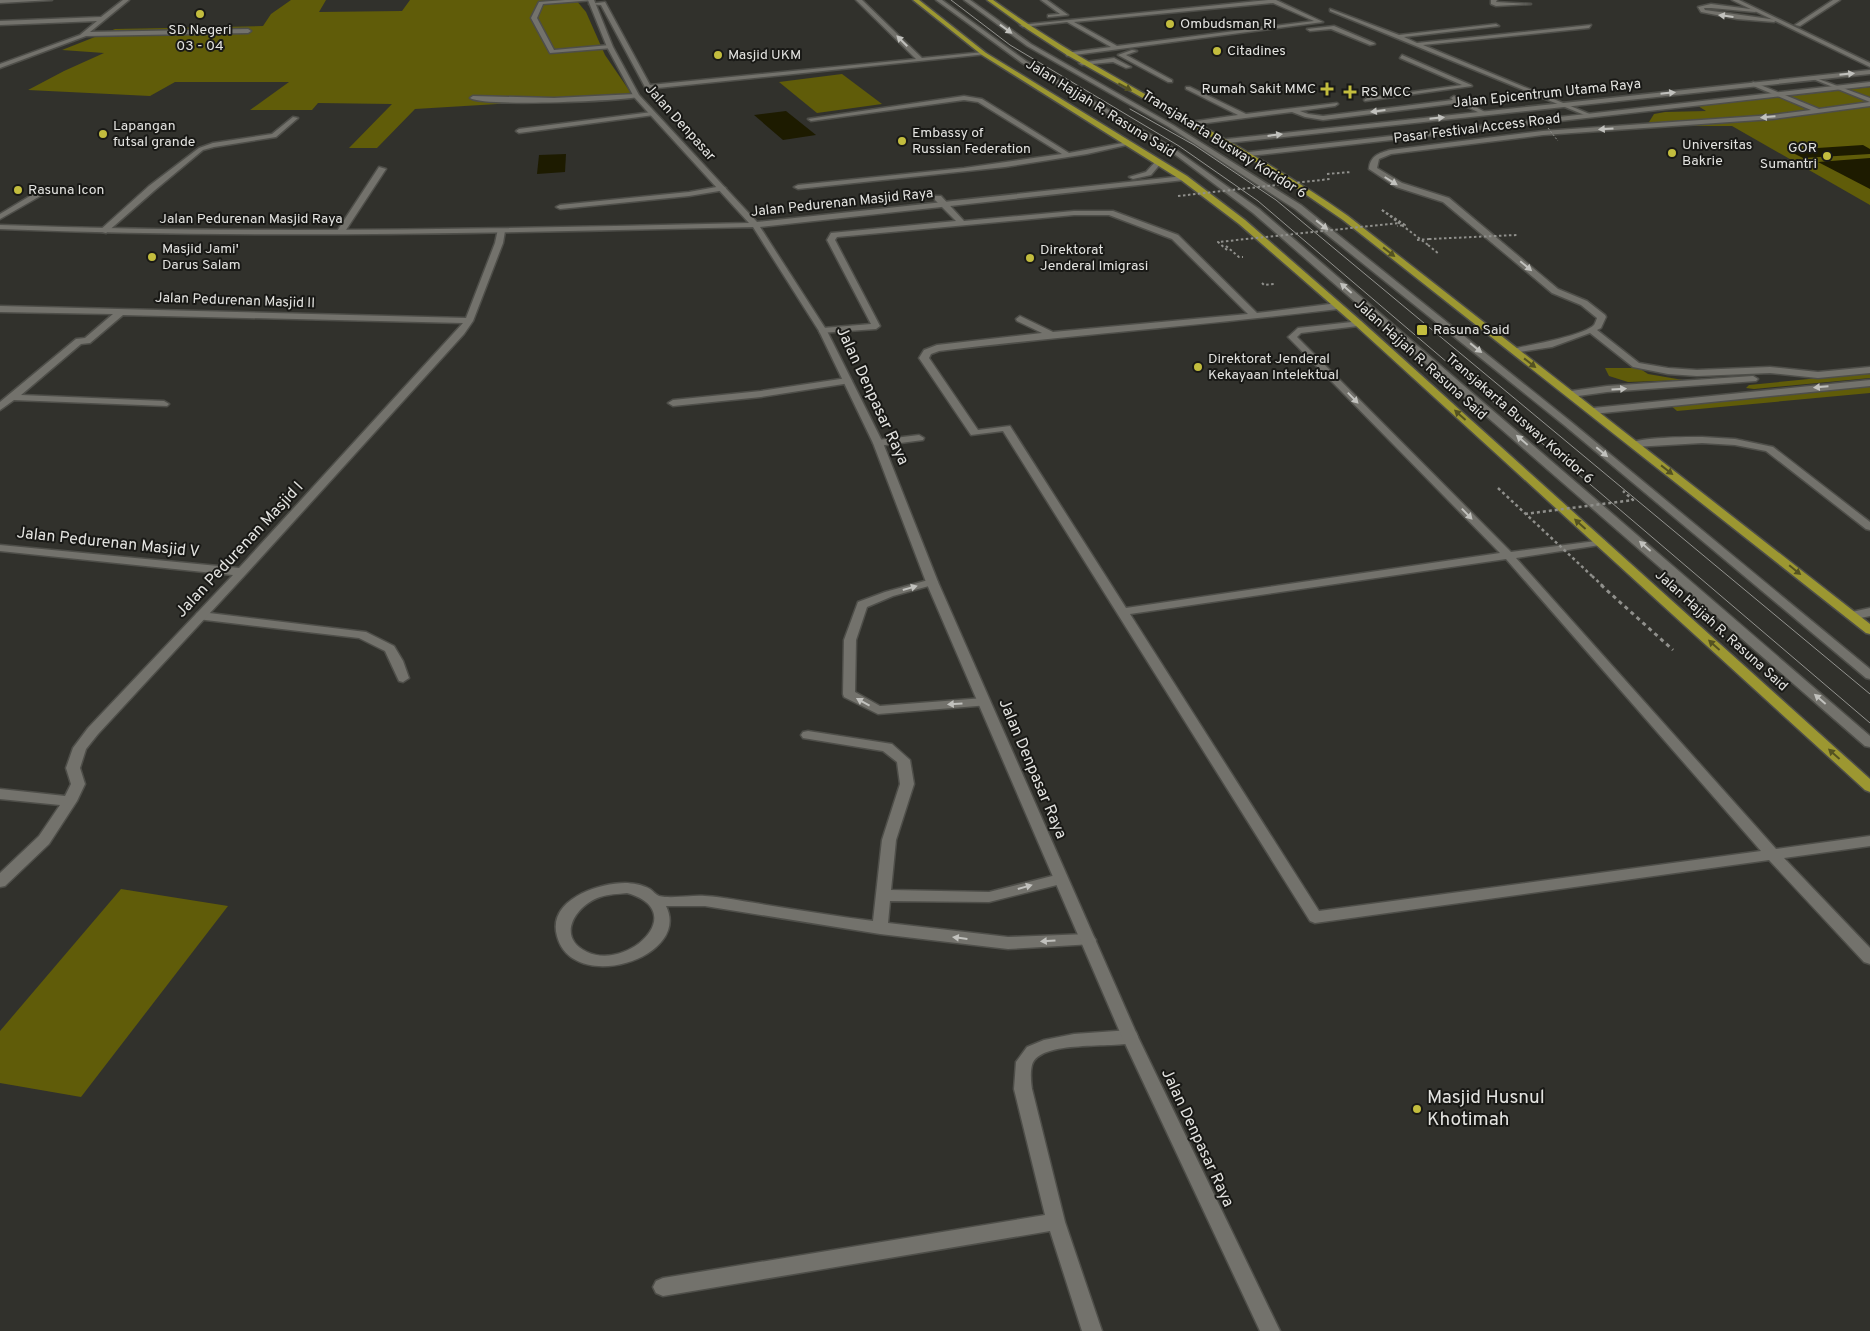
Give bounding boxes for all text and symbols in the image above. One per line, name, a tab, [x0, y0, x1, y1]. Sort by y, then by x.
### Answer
marker: SD Negeri 03 - 04	[194, 8, 206, 20]
one-way arrow	[1718, 12, 1734, 20]
place label: Ombudsman RI	[1180, 16, 1276, 33]
marker: Ombudsman RI	[1164, 18, 1176, 30]
place label: SD Negeri 03 - 04	[168, 22, 232, 55]
one-way arrow	[999, 24, 1013, 34]
one-way arrow	[896, 35, 908, 47]
place label: Citadines	[1227, 43, 1286, 60]
marker: Citadines	[1211, 45, 1223, 57]
place label: Masjid UKM	[728, 47, 801, 64]
marker: Masjid UKM	[712, 49, 724, 61]
street label: Jalan Hajjah R. Rasuna Said	[1022, 56, 1178, 162]
one-way arrow	[1839, 70, 1855, 78]
street label: Jalan Epicentrum Utama Raya	[1452, 76, 1642, 112]
street label: Jalan Denpasar	[641, 81, 719, 165]
place label: Rumah Sakit MMC	[1202, 81, 1316, 98]
one-way arrow	[1119, 82, 1132, 91]
marker: Rumah Sakit MMC	[1320, 82, 1334, 96]
place label: RS MCC	[1361, 84, 1411, 101]
marker: RS MCC	[1343, 85, 1357, 99]
street label: Transjakarta Busway Koridor 6	[1139, 87, 1309, 203]
one-way arrow	[1660, 89, 1676, 97]
one-way arrow	[1370, 107, 1386, 115]
street label: Pasar Festival Access Road	[1392, 110, 1562, 148]
one-way arrow	[1760, 113, 1776, 121]
one-way arrow	[1429, 114, 1445, 122]
place label: Lapangan futsal grande	[113, 118, 195, 151]
place label: Embassy of Russian Federation	[912, 125, 1031, 158]
one-way arrow	[1598, 125, 1614, 133]
marker: Lapangan futsal grande	[97, 128, 109, 140]
one-way arrow	[1268, 131, 1284, 139]
marker: Embassy of Russian Federation	[896, 135, 908, 147]
place label: Universitas Bakrie	[1682, 137, 1752, 170]
place label: GOR Sumantri	[1760, 140, 1817, 173]
marker: Universitas Bakrie	[1666, 147, 1678, 159]
marker: GOR Sumantri	[1821, 150, 1833, 162]
one-way arrow	[1384, 176, 1398, 185]
place label: Rasuna Icon	[28, 182, 104, 199]
marker: Rasuna Icon	[12, 184, 24, 196]
street label: Jalan Pedurenan Masjid Raya	[750, 185, 934, 221]
street label: Jalan Pedurenan Masjid Raya	[159, 211, 343, 228]
one-way arrow	[1315, 220, 1329, 230]
place label: Masjid Jami' Darus Salam	[162, 241, 241, 274]
place label: Direktorat Jenderal Imigrasi	[1040, 242, 1148, 275]
one-way arrow	[1382, 246, 1395, 257]
marker: Masjid Jami' Darus Salam	[146, 251, 158, 263]
marker: Direktorat Jenderal Imigrasi	[1024, 252, 1036, 264]
one-way arrow	[1519, 261, 1532, 272]
one-way arrow	[1340, 282, 1353, 293]
street label: Jalan Pedurenan Masjid II	[155, 290, 315, 312]
street label: Jalan Hajjah R. Rasuna Said	[1350, 296, 1490, 424]
place label: Rasuna Said	[1433, 322, 1510, 339]
marker: Rasuna Said	[1415, 323, 1429, 337]
street label: Jalan Denpasar Raya	[831, 324, 913, 468]
one-way arrow	[1470, 343, 1483, 354]
street label: Transjakarta Busway Koridor 6	[1441, 350, 1597, 488]
place label: Direktorat Jenderal Kekayaan Intelektual	[1208, 351, 1339, 384]
one-way arrow	[1524, 357, 1537, 368]
marker: Direktorat Jenderal Kekayaan Intelektual	[1192, 361, 1204, 373]
one-way arrow	[1612, 384, 1628, 392]
one-way arrow	[1813, 384, 1829, 392]
one-way arrow	[1347, 392, 1359, 404]
one-way arrow	[1454, 409, 1466, 421]
one-way arrow	[1516, 435, 1528, 446]
one-way arrow	[1595, 446, 1608, 457]
one-way arrow	[1660, 465, 1674, 475]
street label: Jalan Pedurenan Masjid I	[172, 478, 308, 622]
one-way arrow	[1460, 507, 1472, 519]
one-way arrow	[1575, 518, 1587, 530]
street label: Jalan Pedurenan Masjid V	[15, 523, 201, 563]
one-way arrow	[1638, 541, 1651, 552]
one-way arrow	[1788, 564, 1801, 575]
street label: Jalan Hajjah R. Rasuna Said	[1651, 567, 1791, 695]
one-way arrow	[903, 583, 918, 591]
one-way arrow	[1708, 639, 1720, 651]
one-way arrow	[1815, 693, 1827, 705]
street label: Jalan Denpasar Raya	[993, 696, 1071, 842]
one-way arrow	[856, 697, 870, 706]
one-way arrow	[947, 700, 963, 708]
one-way arrow	[1828, 748, 1840, 760]
one-way arrow	[1017, 882, 1032, 890]
one-way arrow	[951, 934, 967, 942]
one-way arrow	[1040, 937, 1056, 945]
street label: Jalan Denpasar Raya	[1156, 1066, 1238, 1210]
place label: Masjid Husnul Khotimah	[1427, 1086, 1545, 1132]
marker: Masjid Husnul Khotimah	[1411, 1103, 1423, 1115]

